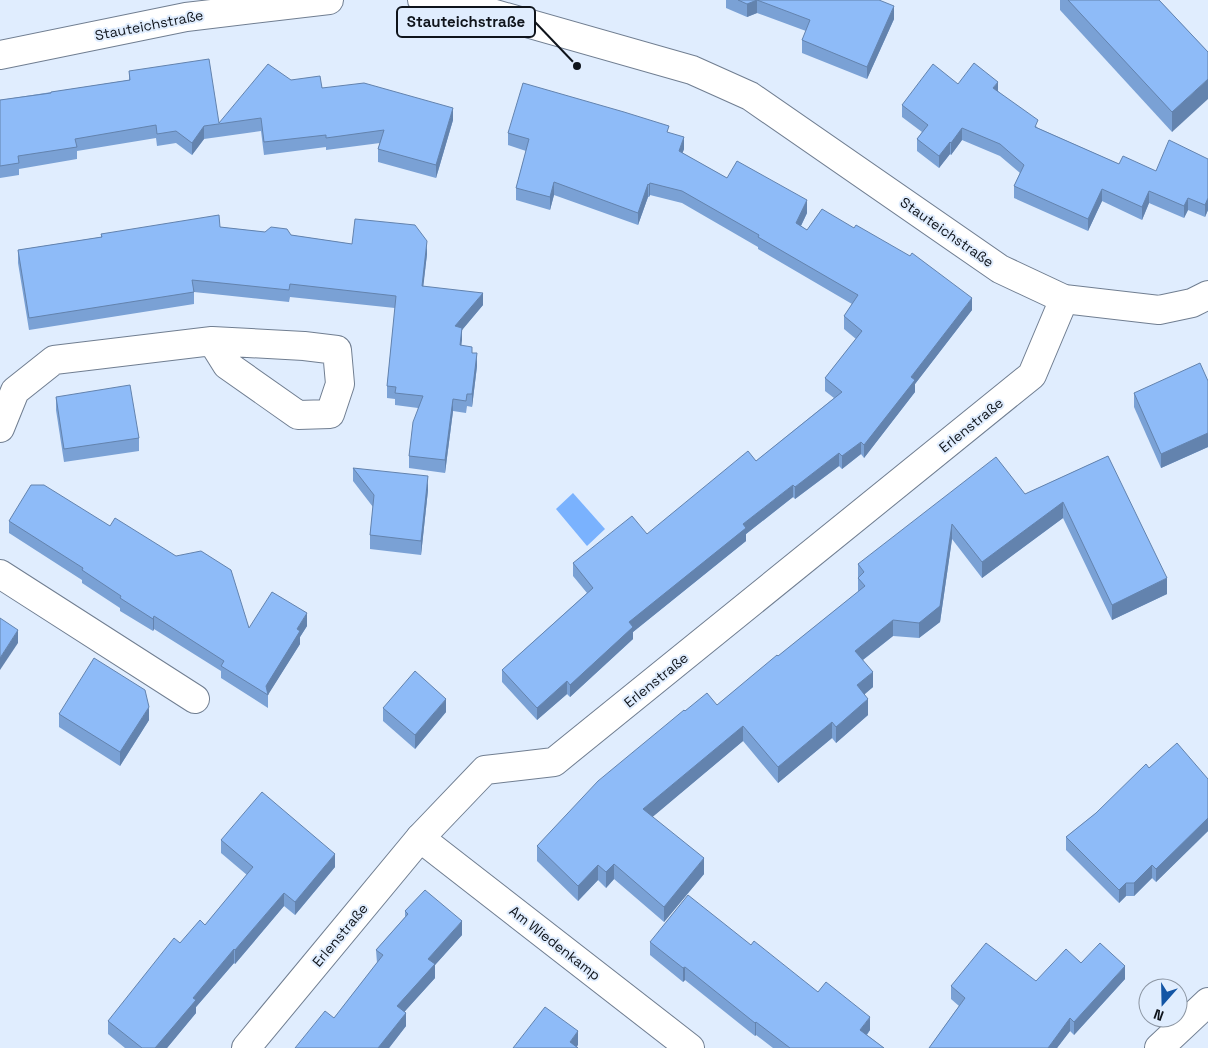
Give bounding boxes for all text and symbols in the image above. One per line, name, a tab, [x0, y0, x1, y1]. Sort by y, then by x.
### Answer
street label: Stauteichstraße	[93, 6, 205, 44]
callout: Stauteichstraße	[397, 7, 535, 37]
text: Stauteichstraße	[407, 12, 525, 31]
street label: Stauteichstraße	[897, 193, 997, 271]
street label: Erlenstraße	[935, 394, 1007, 456]
street label: Erlenstraße	[620, 649, 692, 711]
street label: Erlenstraße	[308, 900, 372, 970]
street label: Am Wiedenkamp	[506, 902, 604, 984]
north arrow	[1138, 978, 1188, 1028]
text: N	[1151, 1005, 1166, 1025]

